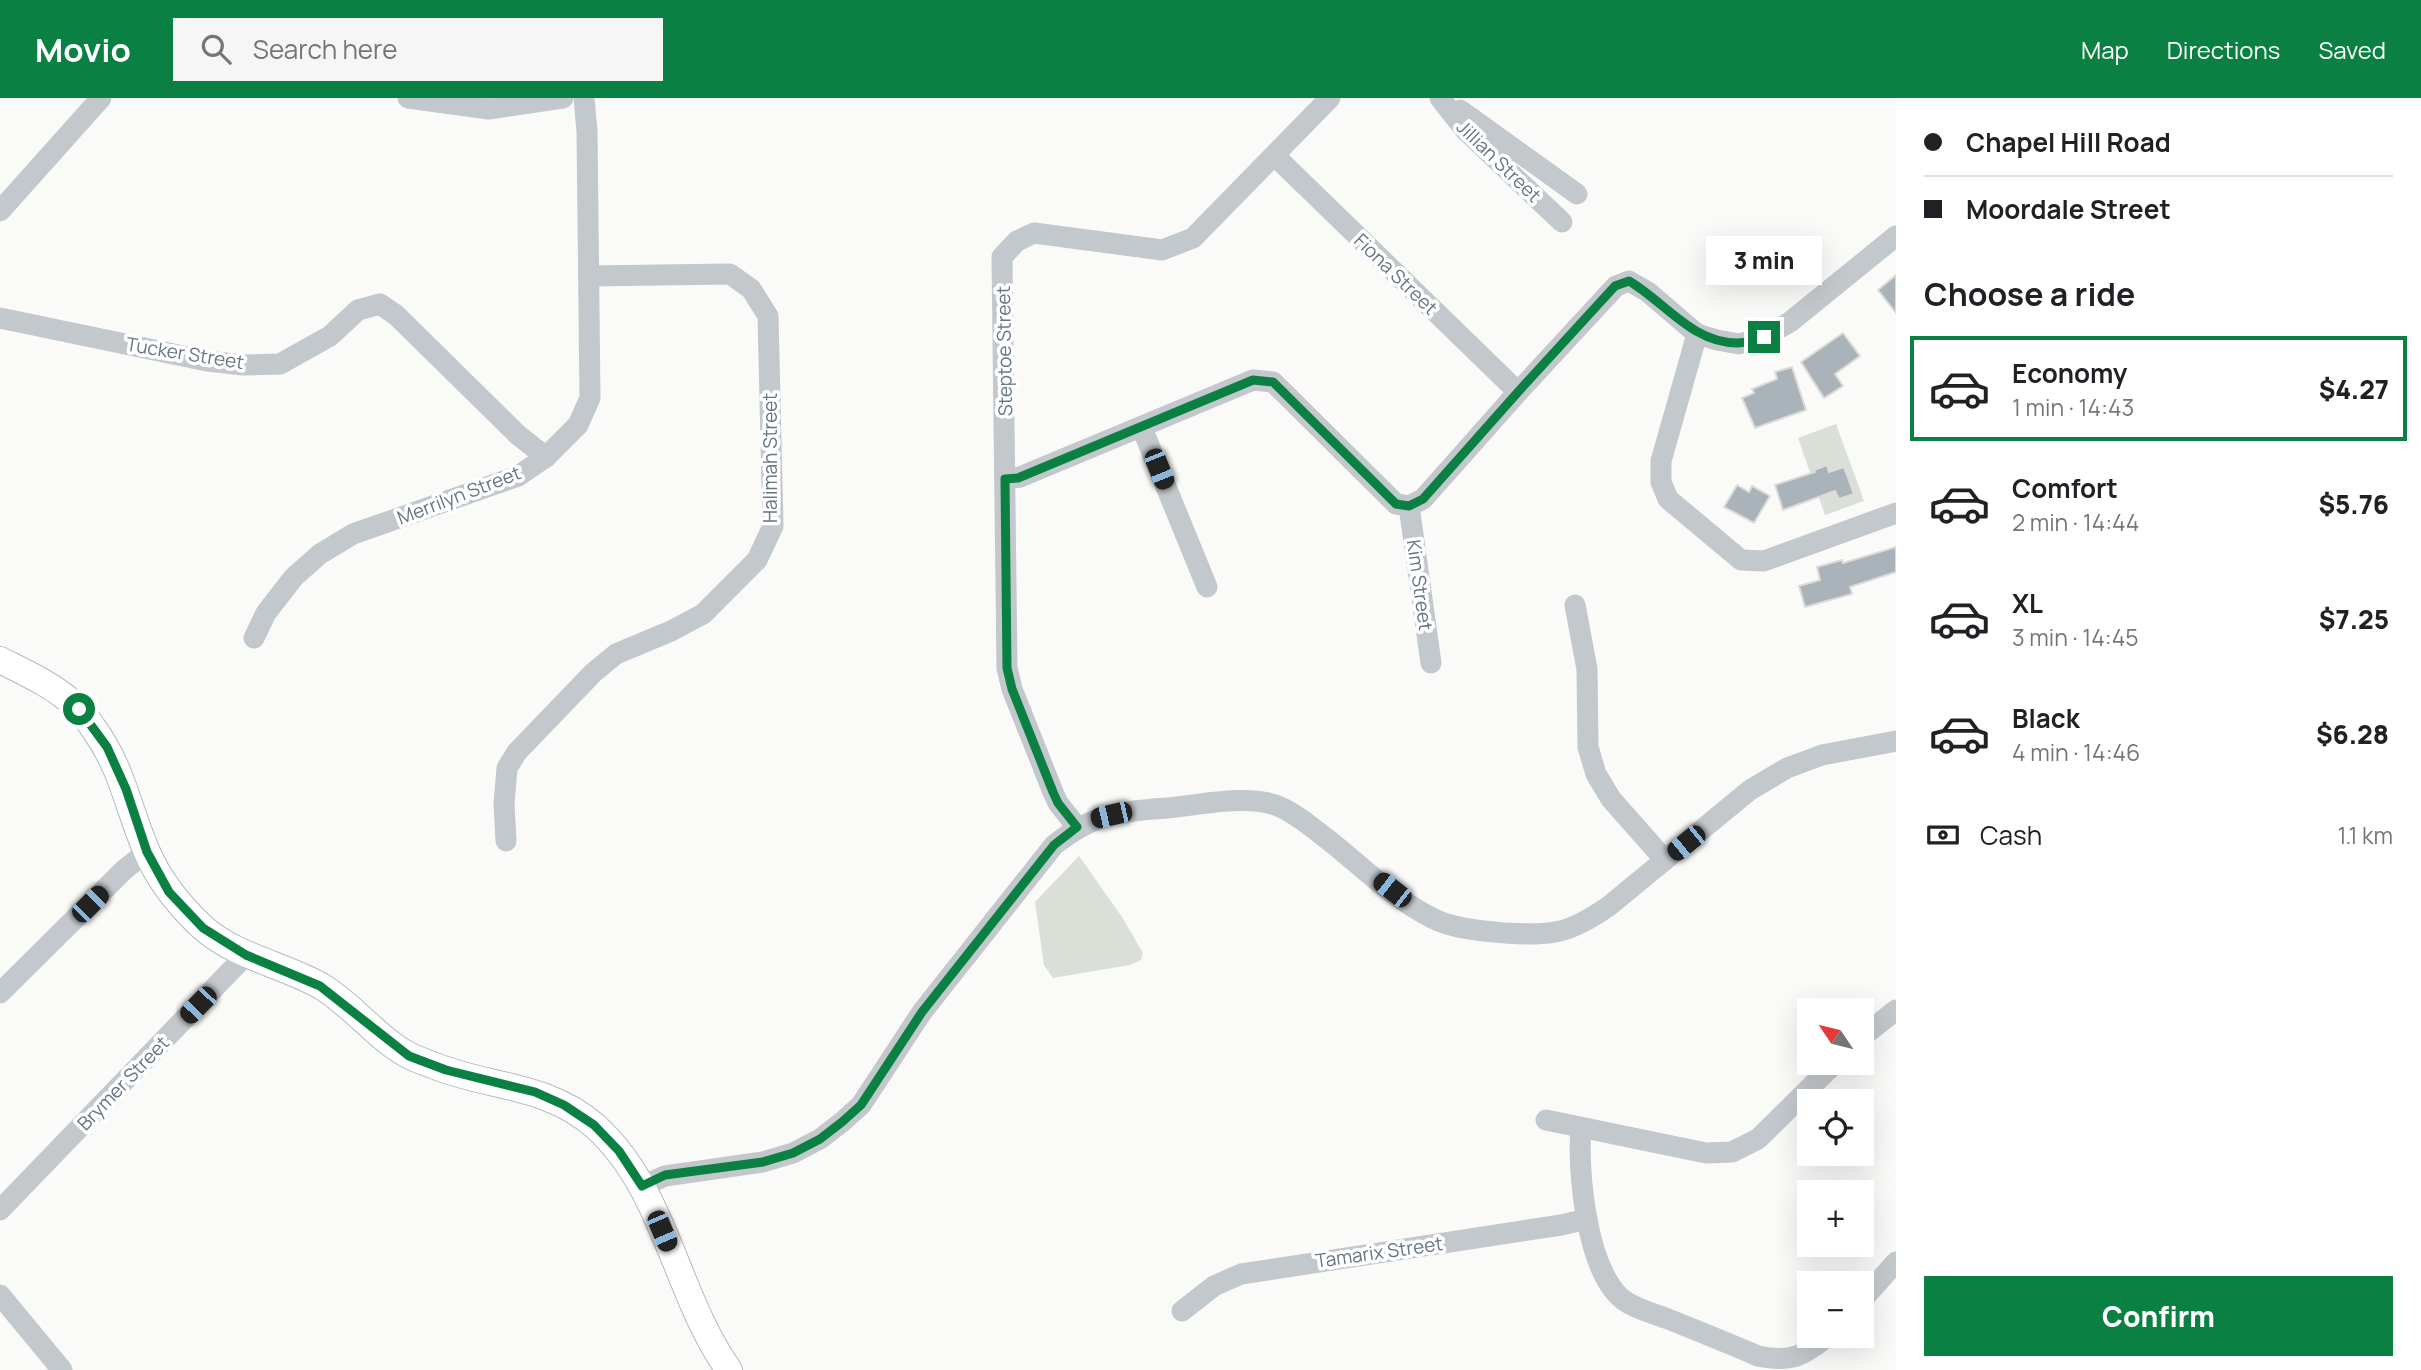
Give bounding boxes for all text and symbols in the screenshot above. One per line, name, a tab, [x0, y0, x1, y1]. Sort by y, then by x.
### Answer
search box	[173, 18, 663, 81]
text: Movio	[35, 27, 131, 72]
icon: search	[197, 30, 235, 68]
text: Search here	[253, 31, 397, 67]
text: Map	[2081, 33, 2129, 66]
text: Directions	[2167, 33, 2280, 66]
text: Saved	[2318, 33, 2386, 66]
street label: Jillian Street	[1451, 114, 1547, 208]
text: Chapel Hill Road	[1966, 124, 2171, 160]
text: Moordale Street	[1966, 191, 2171, 227]
street label: Fiona Street	[1349, 228, 1443, 320]
callout: 3 min	[1706, 236, 1822, 285]
text: 3 min	[1734, 244, 1794, 276]
text: Choose a ride	[1924, 272, 2135, 316]
street label: Steptoe Street	[990, 286, 1018, 416]
route end	[1748, 321, 1780, 353]
street label: Tucker Street	[124, 331, 246, 375]
text: Economy	[2012, 355, 2127, 391]
icon: car	[1928, 357, 1991, 420]
text: $4.27	[2319, 371, 2389, 407]
text: 1 min · 14:43	[2012, 391, 2134, 423]
street label: Halimah Street	[757, 393, 783, 523]
car	[1142, 446, 1177, 492]
street label: Merrilyn Street	[393, 459, 525, 531]
text: Comfort	[2012, 470, 2118, 506]
icon: car	[1928, 472, 1991, 535]
text: $5.76	[2318, 486, 2389, 522]
text: 2 min · 14:44	[2012, 506, 2139, 538]
street label: Kim Street	[1401, 538, 1439, 632]
text: XL	[2012, 585, 2043, 621]
icon: car	[1928, 587, 1991, 650]
text: $7.25	[2319, 601, 2389, 637]
text: 3 min · 14:45	[2012, 621, 2139, 653]
route start	[63, 693, 95, 725]
text: Black	[2012, 700, 2080, 736]
icon: car	[1928, 702, 1991, 765]
text: $6.28	[2316, 716, 2389, 752]
text: 4 min · 14:46	[2012, 736, 2140, 768]
car	[1089, 800, 1134, 830]
icon: cash	[1924, 816, 1962, 854]
text: Cash	[1980, 817, 2042, 853]
text: 1.1 km	[2337, 819, 2393, 851]
car	[1664, 822, 1709, 864]
car	[1369, 869, 1416, 911]
car	[68, 882, 113, 926]
car	[176, 983, 221, 1027]
north arrow	[1797, 998, 1874, 1074]
map controls	[1797, 998, 1874, 1348]
street label: Brymer Street	[71, 1030, 175, 1136]
button: locate	[1797, 1089, 1874, 1166]
button: +	[1797, 1180, 1874, 1257]
car	[645, 1208, 680, 1254]
street label: Tamarix Street	[1314, 1230, 1444, 1274]
button: −	[1797, 1271, 1874, 1348]
button: Confirm	[1924, 1276, 2393, 1356]

